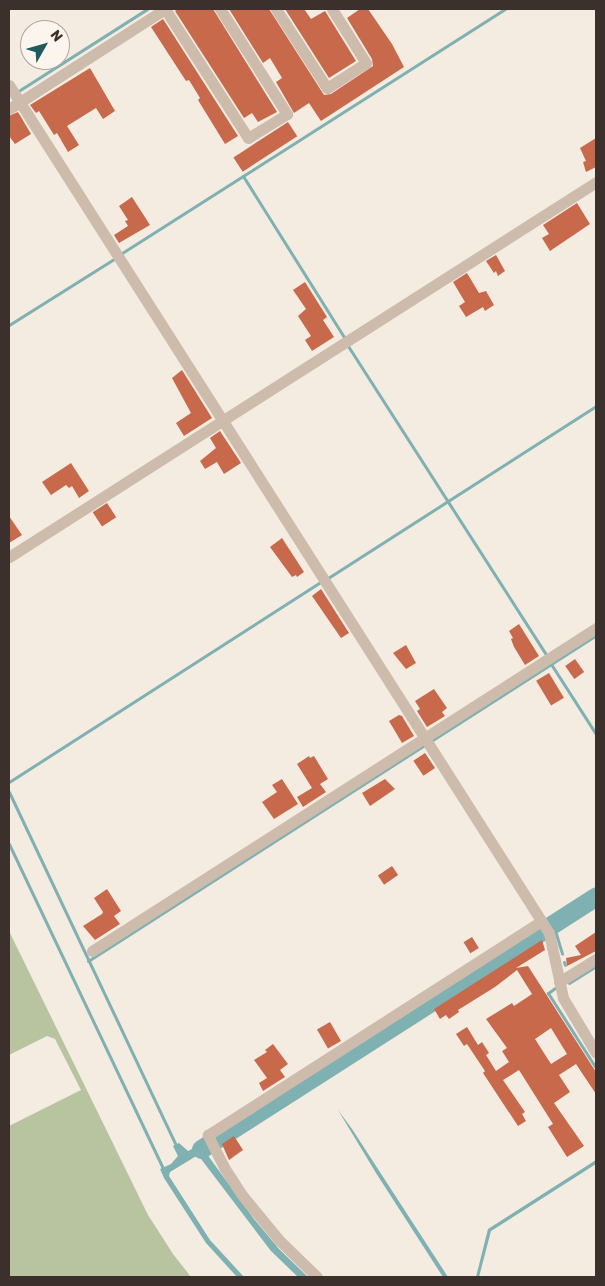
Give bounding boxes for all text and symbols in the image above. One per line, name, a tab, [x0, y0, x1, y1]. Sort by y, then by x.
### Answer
north arrow	[20, 20, 70, 70]
text: N	[47, 27, 66, 45]

